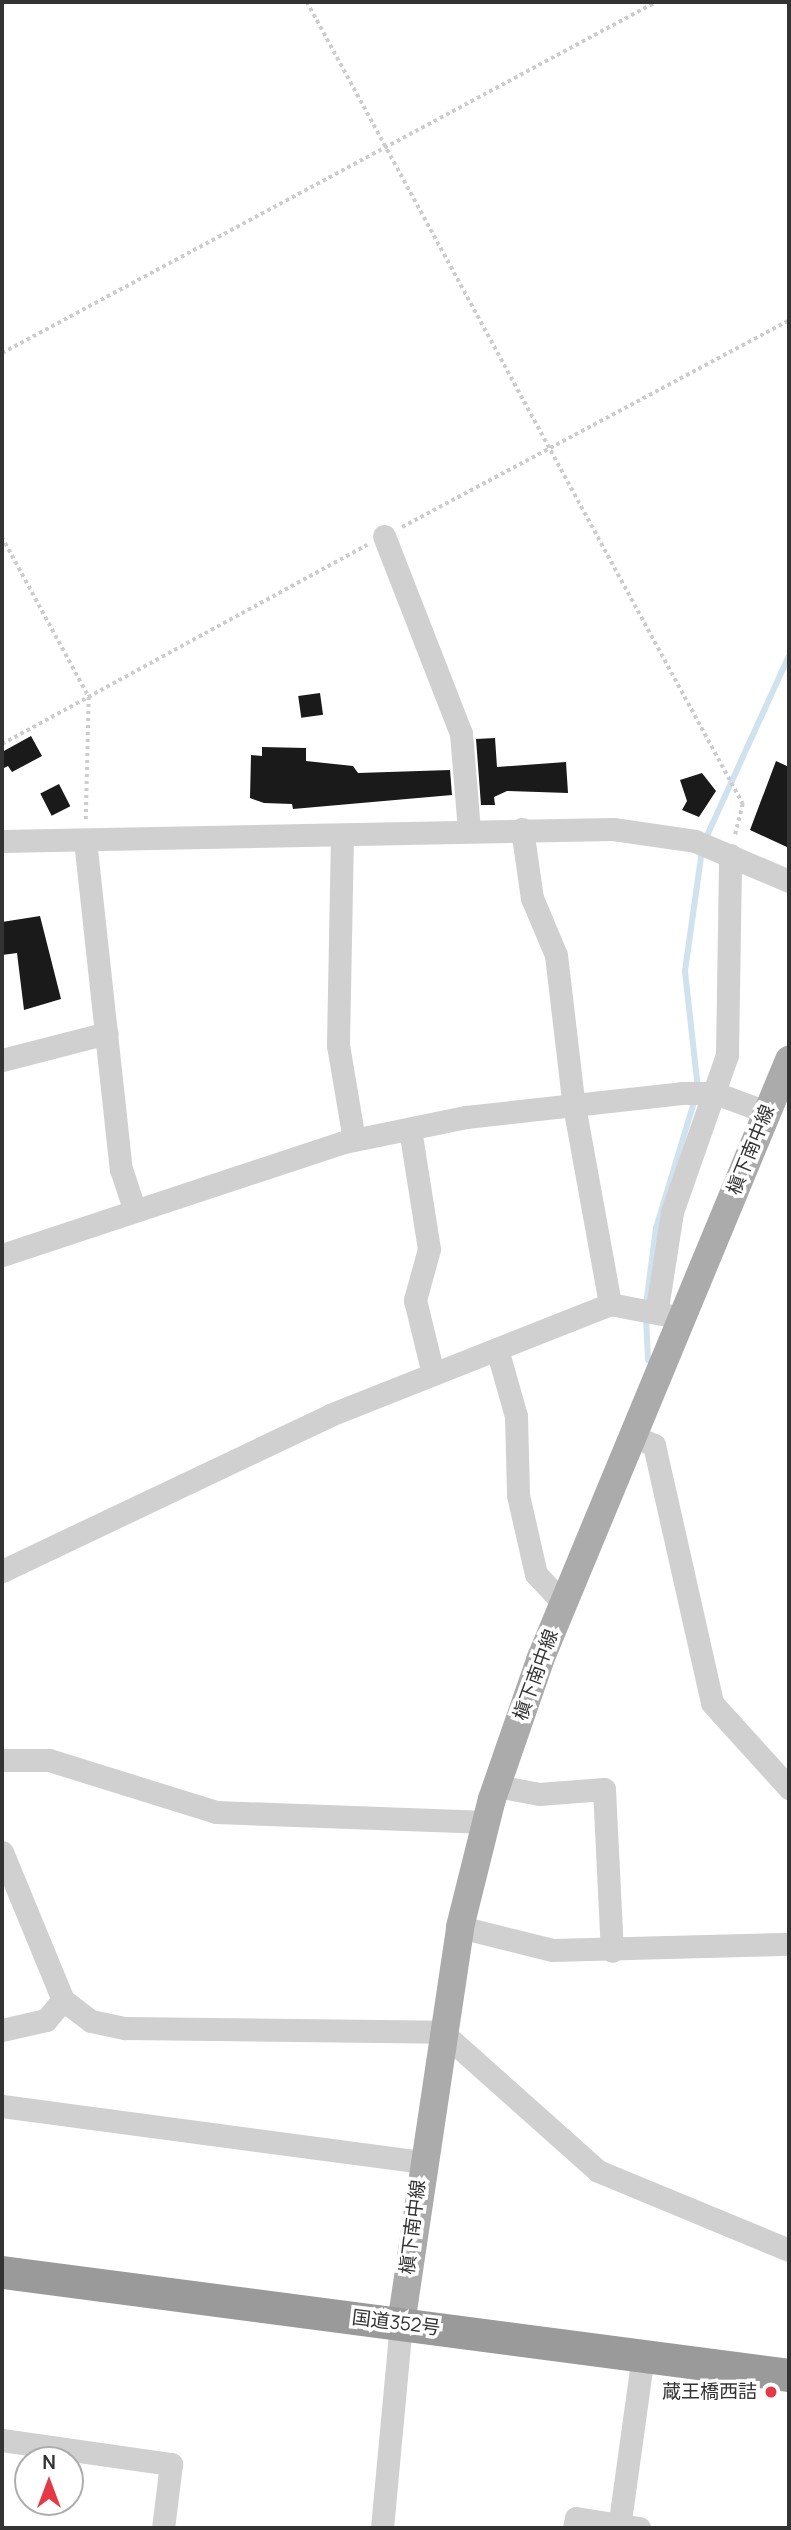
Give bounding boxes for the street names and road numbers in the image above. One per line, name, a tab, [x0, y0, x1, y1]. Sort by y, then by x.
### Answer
street label: 槇下南中線	[723, 1102, 779, 1198]
street label: 槇下南中線	[509, 1626, 563, 1724]
street label: 槇下南中線	[396, 2178, 430, 2276]
street label: 国道352号	[351, 2306, 441, 2340]

